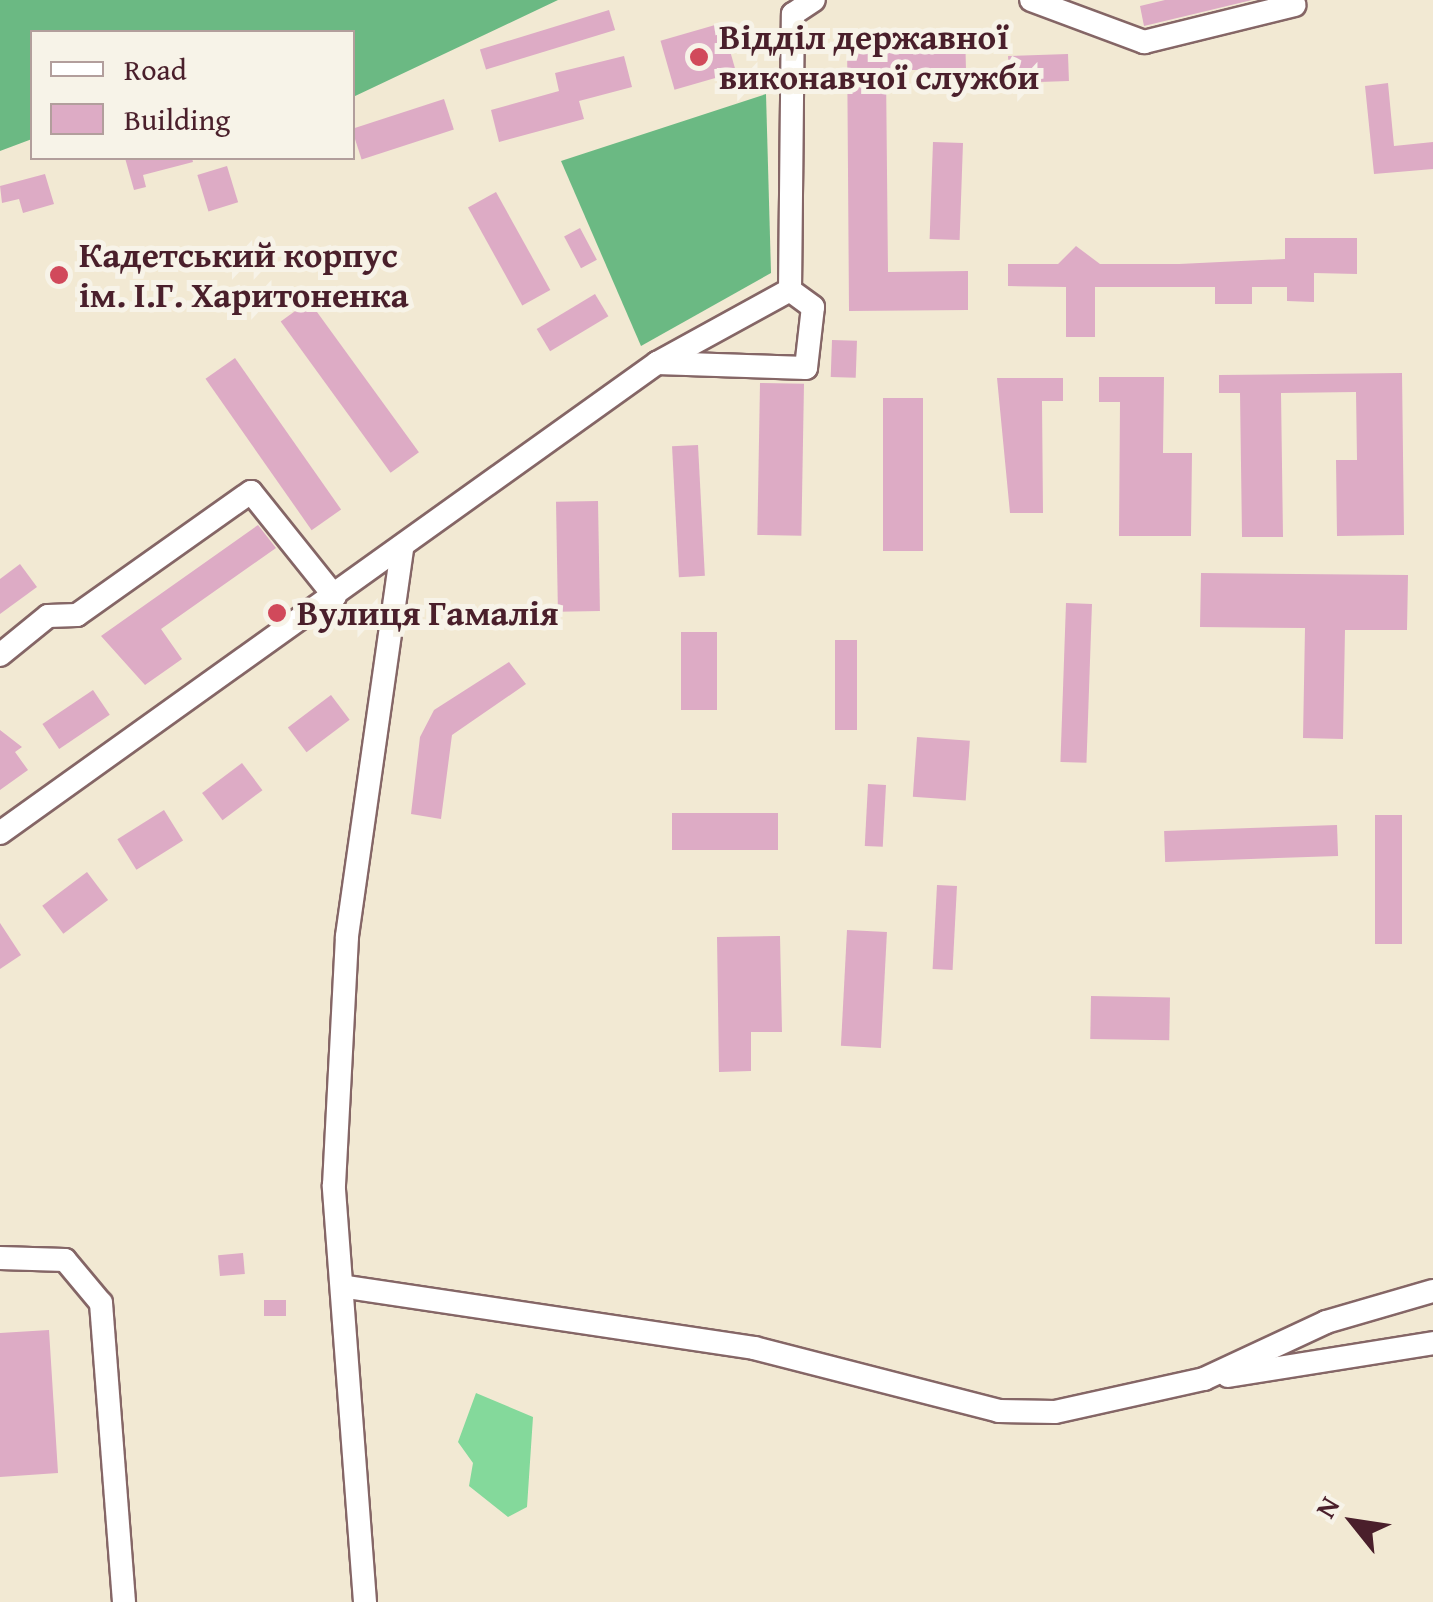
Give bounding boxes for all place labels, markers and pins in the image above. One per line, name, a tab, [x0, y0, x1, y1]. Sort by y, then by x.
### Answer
place label: Відділ державної виконавчої служби	[719, 16, 1039, 98]
marker: Відділ державної виконавчої служби	[688, 46, 710, 68]
place label: Кадетський корпус ім. І.Г. Харитоненка	[79, 234, 409, 316]
marker: Кадетський корпус ім. І.Г. Харитоненка	[48, 264, 70, 286]
place label: Вулиця Гамалія	[297, 592, 559, 634]
marker: Вулиця Гамалія	[266, 602, 288, 624]

